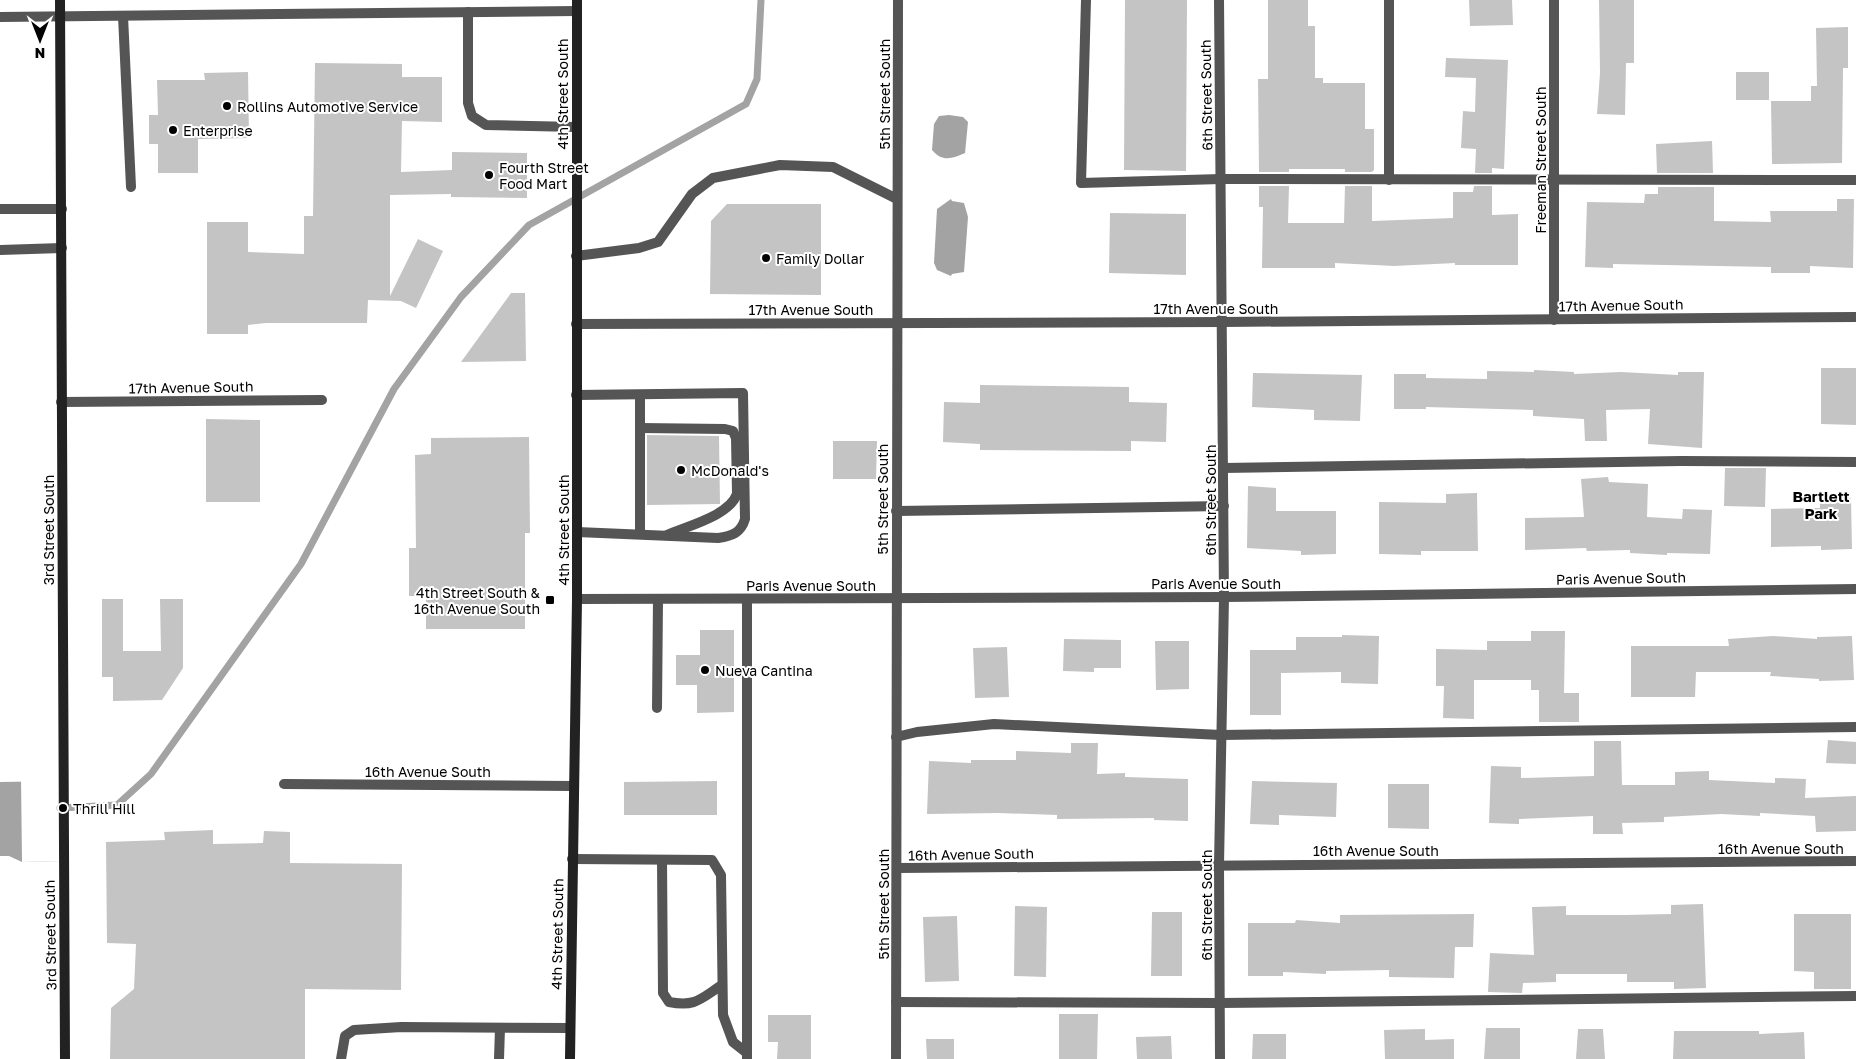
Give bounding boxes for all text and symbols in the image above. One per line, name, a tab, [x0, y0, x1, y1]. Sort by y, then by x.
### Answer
north arrow	[15, 15, 65, 65]
street label: 4th Street South	[554, 38, 571, 150]
street label: 5th Street South	[876, 39, 893, 149]
street label: 6th Street South	[1197, 39, 1215, 151]
text: N	[35, 45, 45, 62]
street label: Freeman Street South	[1532, 86, 1549, 234]
place label: Rollins Automotive Service	[237, 98, 418, 115]
marker: Rollins Automotive Service	[221, 100, 233, 112]
place label: Enterprise	[183, 122, 253, 139]
marker: Enterprise	[167, 124, 179, 136]
place label: Fourth Street Food Mart	[499, 159, 589, 192]
marker: Fourth Street Food Mart	[483, 169, 495, 181]
place label: Family Dollar	[776, 250, 865, 267]
marker: Family Dollar	[760, 252, 772, 264]
street label: 17th Avenue South	[1558, 295, 1684, 315]
street label: 17th Avenue South	[1154, 300, 1278, 317]
street label: 17th Avenue South	[749, 301, 873, 318]
street label: 17th Avenue South	[128, 377, 254, 397]
street label: 5th Street South	[874, 444, 891, 554]
street label: 6th Street South	[1202, 444, 1219, 556]
place label: McDonald's	[691, 462, 769, 479]
marker: McDonald's	[675, 464, 687, 476]
street label: 4th Street South	[555, 474, 572, 586]
street label: 3rd Street South	[40, 475, 57, 585]
district label: Bartlett Park	[1792, 487, 1850, 522]
street label: Paris Avenue South	[1556, 568, 1686, 588]
street label: Paris Avenue South	[1151, 575, 1281, 592]
street label: Paris Avenue South	[746, 577, 876, 594]
place label: 4th Street South & 16th Avenue South	[414, 584, 541, 617]
marker: 4th Street South & 16th Avenue South	[544, 594, 556, 606]
place label: Nueva Cantina	[715, 662, 813, 679]
marker: Nueva Cantina	[699, 664, 711, 676]
street label: 16th Avenue South	[365, 763, 491, 780]
place label: Thrill Hill	[73, 800, 135, 817]
marker: Thrill Hill	[57, 802, 69, 814]
street label: 16th Avenue South	[1718, 840, 1844, 857]
street label: 16th Avenue South	[1313, 842, 1439, 859]
street label: 16th Avenue South	[908, 844, 1034, 864]
street label: 5th Street South	[875, 849, 892, 959]
street label: 6th Street South	[1198, 849, 1215, 961]
street label: 4th Street South	[548, 878, 566, 990]
street label: 3rd Street South	[41, 880, 59, 990]

